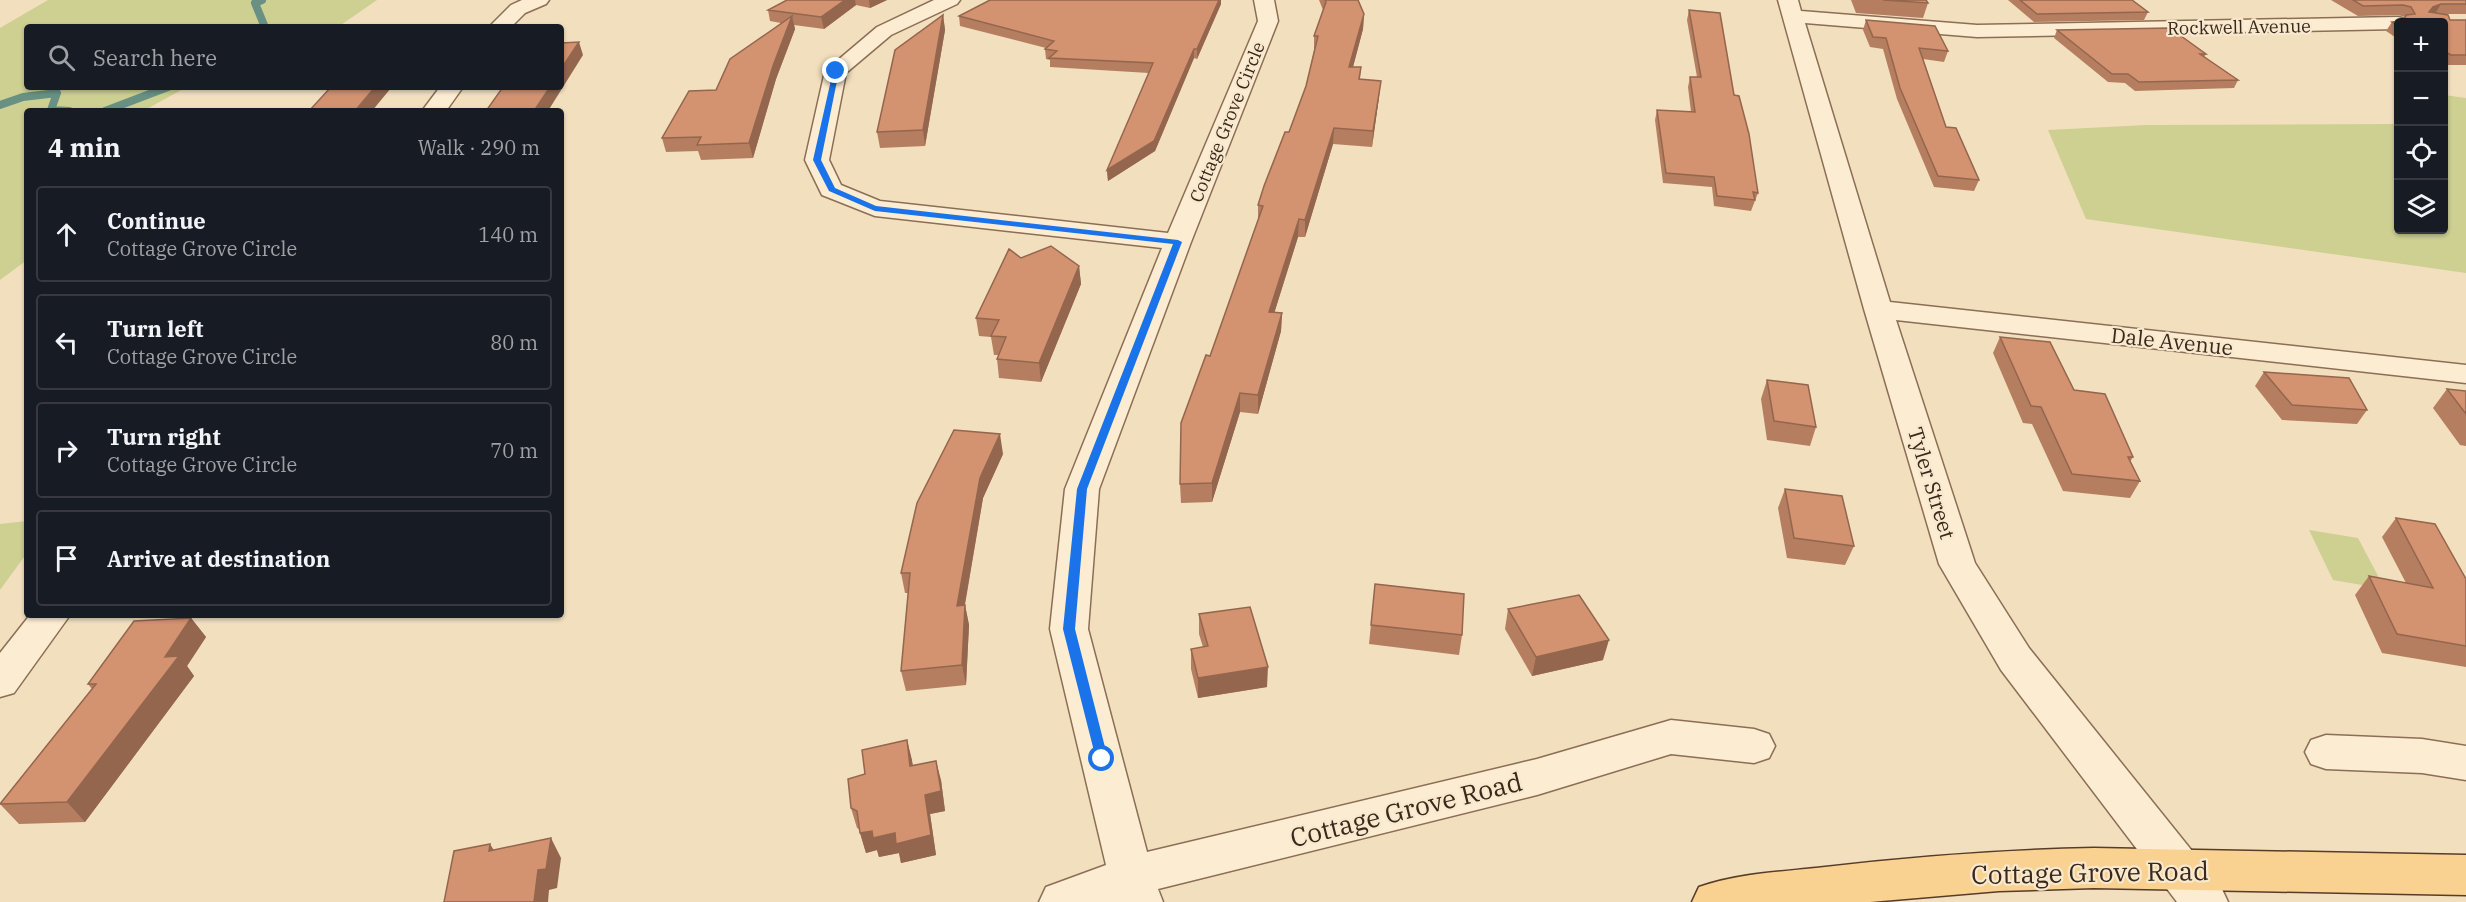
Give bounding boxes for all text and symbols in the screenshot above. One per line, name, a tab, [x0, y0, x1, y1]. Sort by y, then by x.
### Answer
street label: Rockwell Avenue	[2167, 14, 2311, 40]
map controls	[2394, 18, 2448, 234]
button: +	[2394, 18, 2448, 72]
search box	[24, 24, 564, 90]
street label: Cottage Grove Circle	[1184, 38, 1270, 206]
icon: search	[45, 41, 78, 74]
text: Search here	[93, 43, 217, 72]
route end	[822, 57, 848, 83]
button: −	[2394, 72, 2448, 126]
button: locate	[2394, 126, 2448, 180]
text: 4 min	[48, 130, 121, 164]
text: Walk · 290 m	[418, 134, 540, 161]
button: layers	[2394, 180, 2448, 234]
text: Continue	[107, 206, 206, 235]
icon: ahead	[50, 218, 83, 251]
text: 140 m	[478, 221, 538, 248]
text: Cottage Grove Circle	[107, 235, 297, 262]
text: Turn left	[107, 314, 203, 343]
street label: Dale Avenue	[2110, 321, 2234, 361]
icon: left	[50, 326, 83, 359]
text: 80 m	[490, 329, 538, 356]
text: Cottage Grove Circle	[107, 343, 297, 370]
text: Turn right	[107, 422, 221, 451]
street label: Tyler Street	[1902, 424, 1962, 542]
icon: right	[50, 434, 83, 467]
text: 70 m	[490, 437, 538, 464]
text: Cottage Grove Circle	[107, 451, 297, 478]
icon: arrive	[50, 542, 83, 575]
text: Arrive at destination	[107, 544, 330, 573]
route start	[1088, 745, 1114, 771]
street label: Cottage Grove Road	[1287, 764, 1525, 854]
street label: Cottage Grove Road	[1971, 853, 2209, 891]

